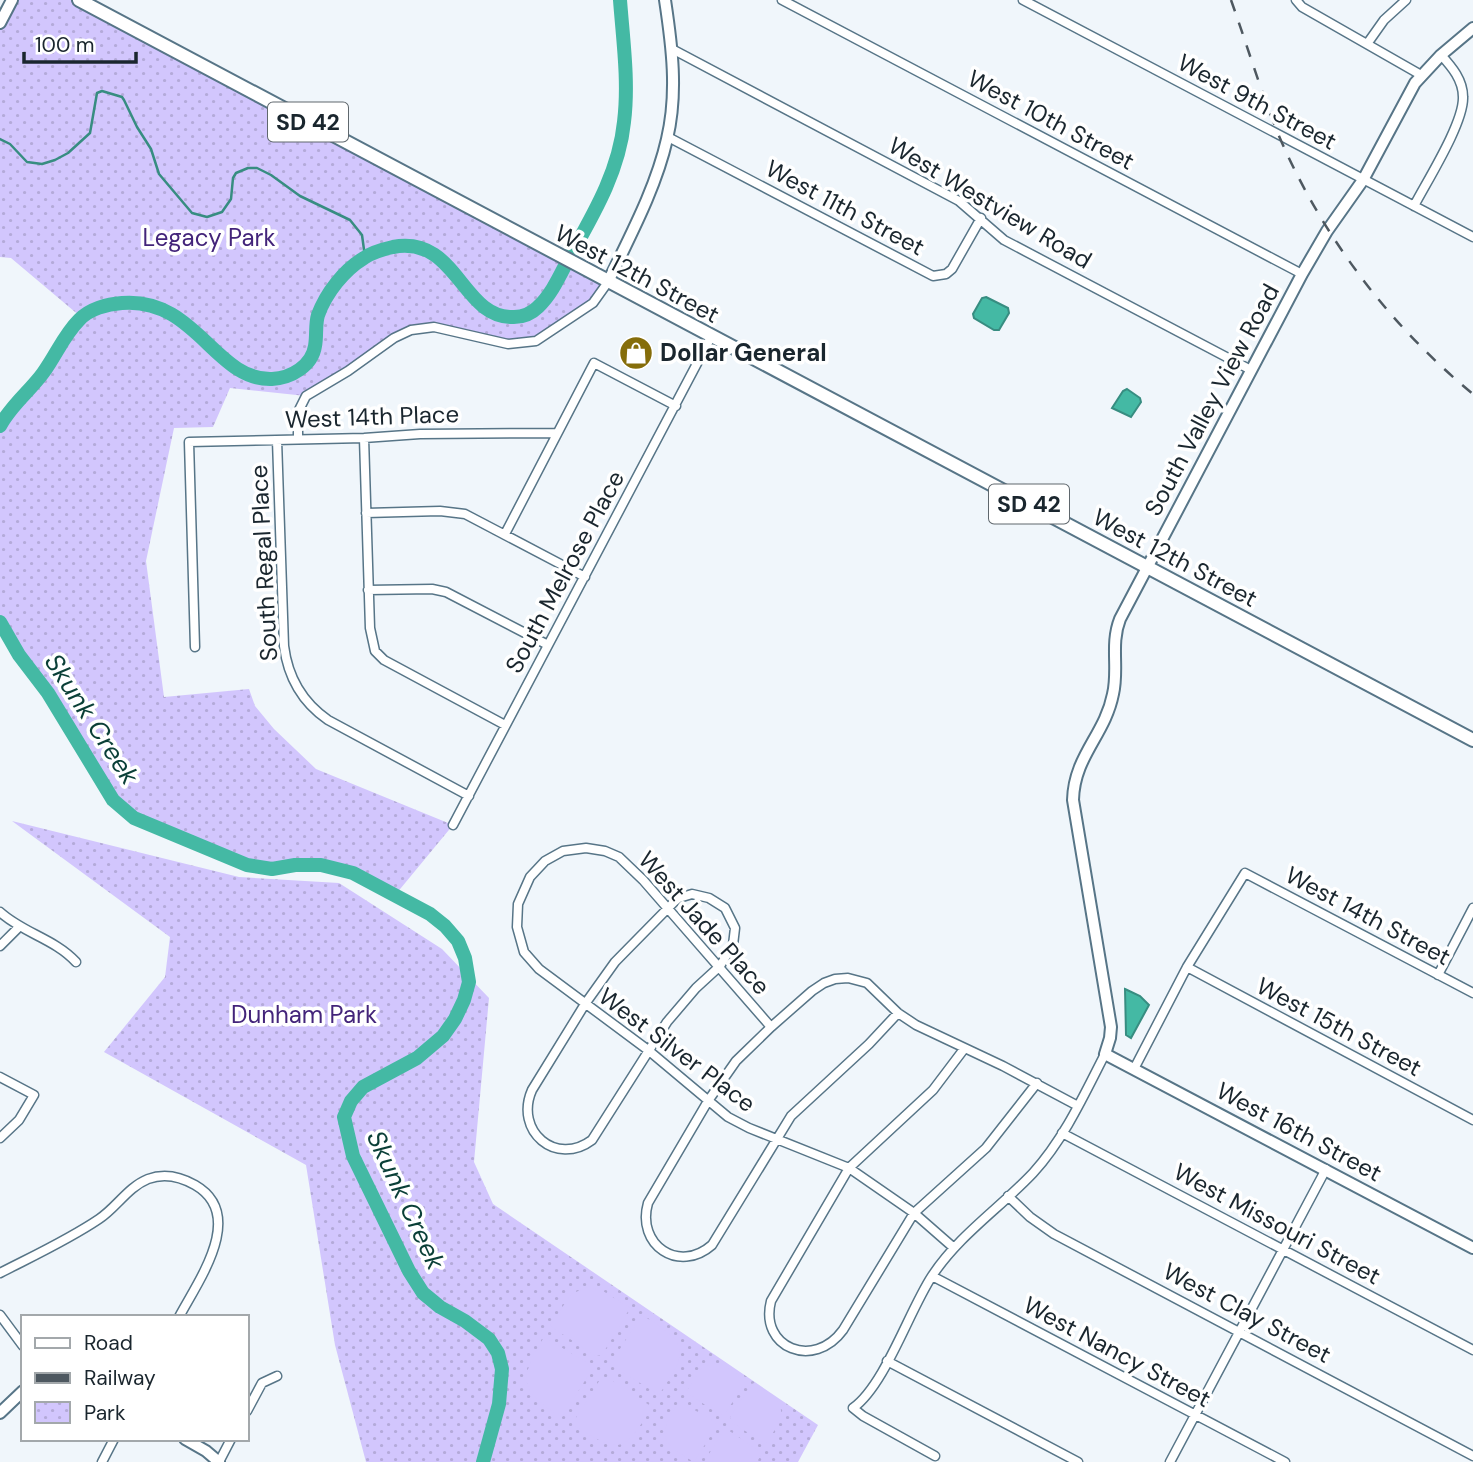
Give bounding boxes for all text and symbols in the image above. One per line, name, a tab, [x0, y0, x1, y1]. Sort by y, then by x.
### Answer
scale bar	[24, 21, 136, 65]
text: 100 m	[35, 31, 95, 59]
street label: West 9th Street	[1172, 47, 1342, 156]
street label: West 10th Street	[963, 63, 1140, 177]
road number: SD 42	[268, 102, 348, 141]
street label: West Westview Road	[883, 130, 1098, 276]
street label: West 11th Street	[760, 153, 930, 262]
street label: West 12th Street	[550, 217, 725, 330]
park label: Legacy Park	[142, 222, 276, 253]
street label: South Valley View Road	[1137, 278, 1286, 521]
shop icon: Dollar General	[617, 334, 655, 372]
place label: Dollar General	[660, 337, 827, 368]
street label: West 14th Place	[284, 398, 460, 435]
street label: South Regal Place	[243, 464, 284, 662]
street label: South Melrose Place	[498, 465, 631, 678]
road number: SD 42	[989, 484, 1069, 524]
street label: West 12th Street	[1088, 501, 1263, 614]
water label: Skunk Creek	[37, 647, 147, 792]
street label: West Jade Place	[632, 844, 777, 1001]
street label: West 14th Street	[1280, 859, 1456, 972]
street label: West 15th Street	[1251, 970, 1427, 1083]
street label: West Silver Place	[593, 980, 762, 1119]
park label: Dunham Park	[231, 999, 377, 1030]
street label: West 16th Street	[1211, 1075, 1387, 1188]
water label: Skunk Creek	[359, 1125, 453, 1276]
street label: West Missouri Street	[1168, 1156, 1386, 1291]
street label: West Clay Street	[1158, 1255, 1337, 1370]
street label: West Nancy Street	[1018, 1289, 1216, 1414]
legend	[21, 1315, 248, 1441]
text: Road	[84, 1329, 133, 1357]
text: Railway	[84, 1364, 156, 1392]
text: Park	[84, 1399, 126, 1427]

